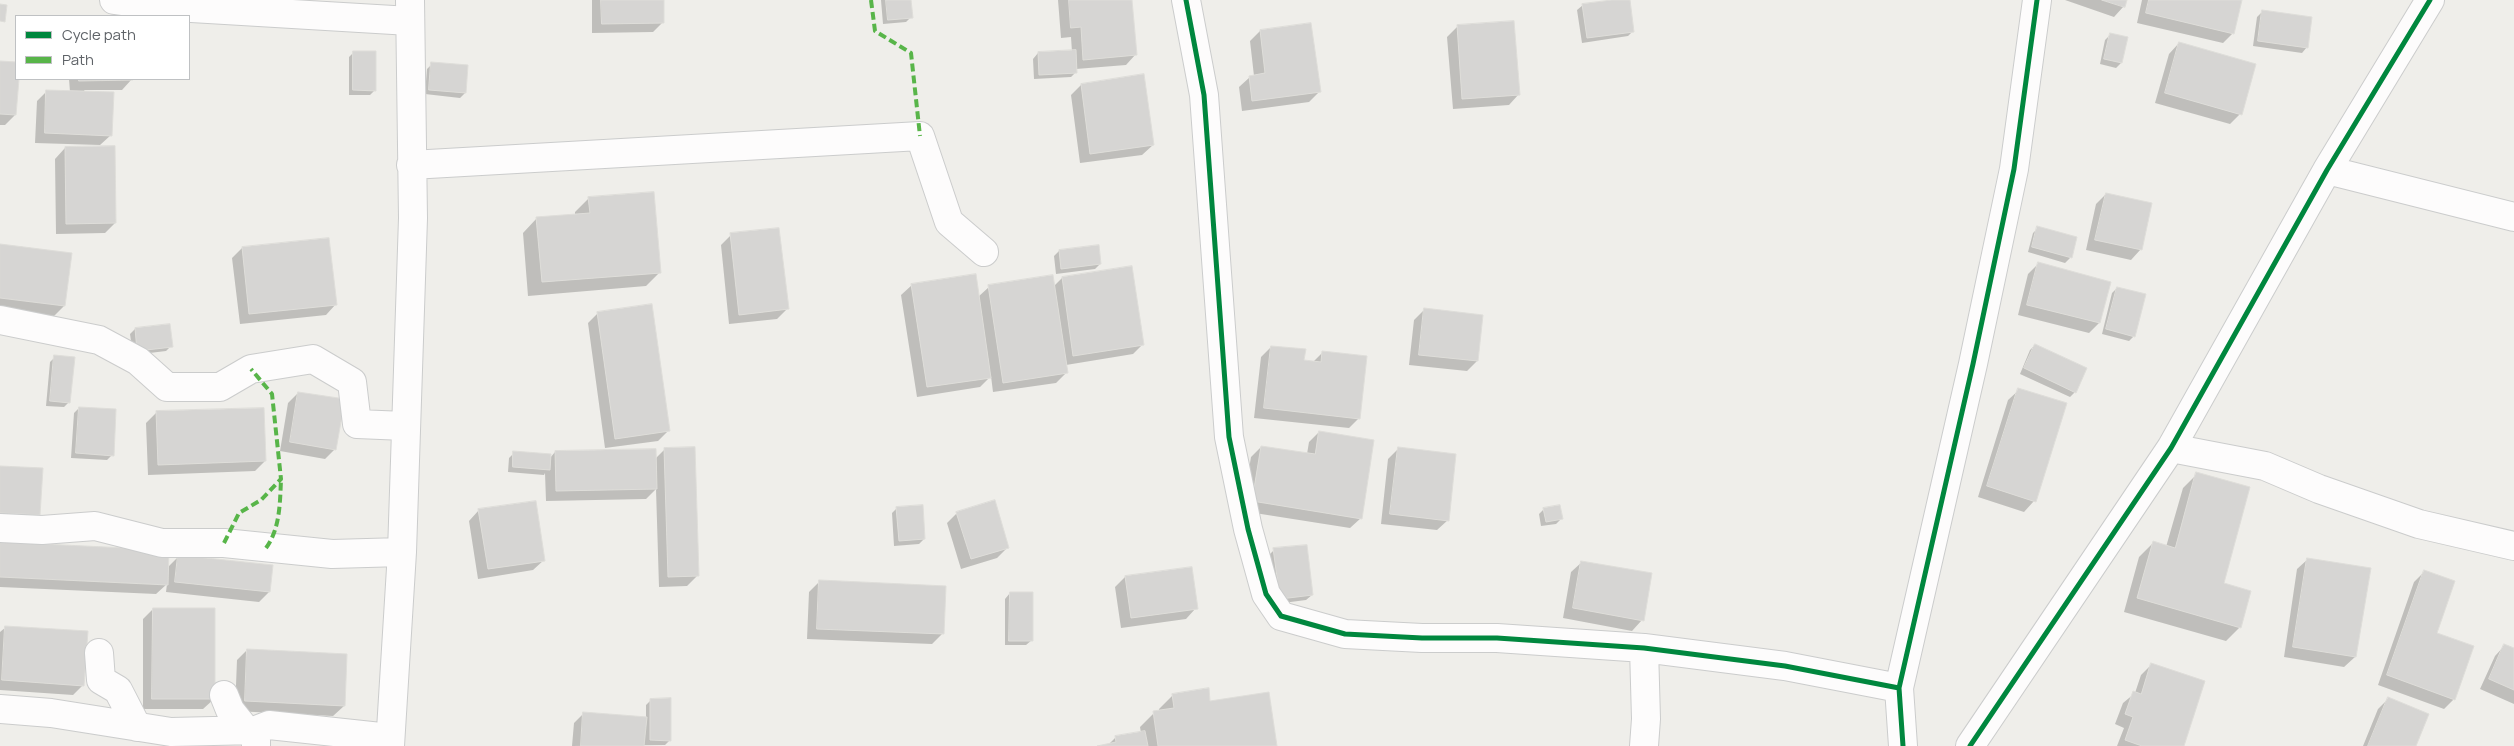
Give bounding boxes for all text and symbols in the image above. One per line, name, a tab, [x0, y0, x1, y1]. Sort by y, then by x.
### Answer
legend	[15, 15, 190, 80]
text: Cycle path	[62, 24, 136, 45]
text: Path	[62, 49, 94, 70]

